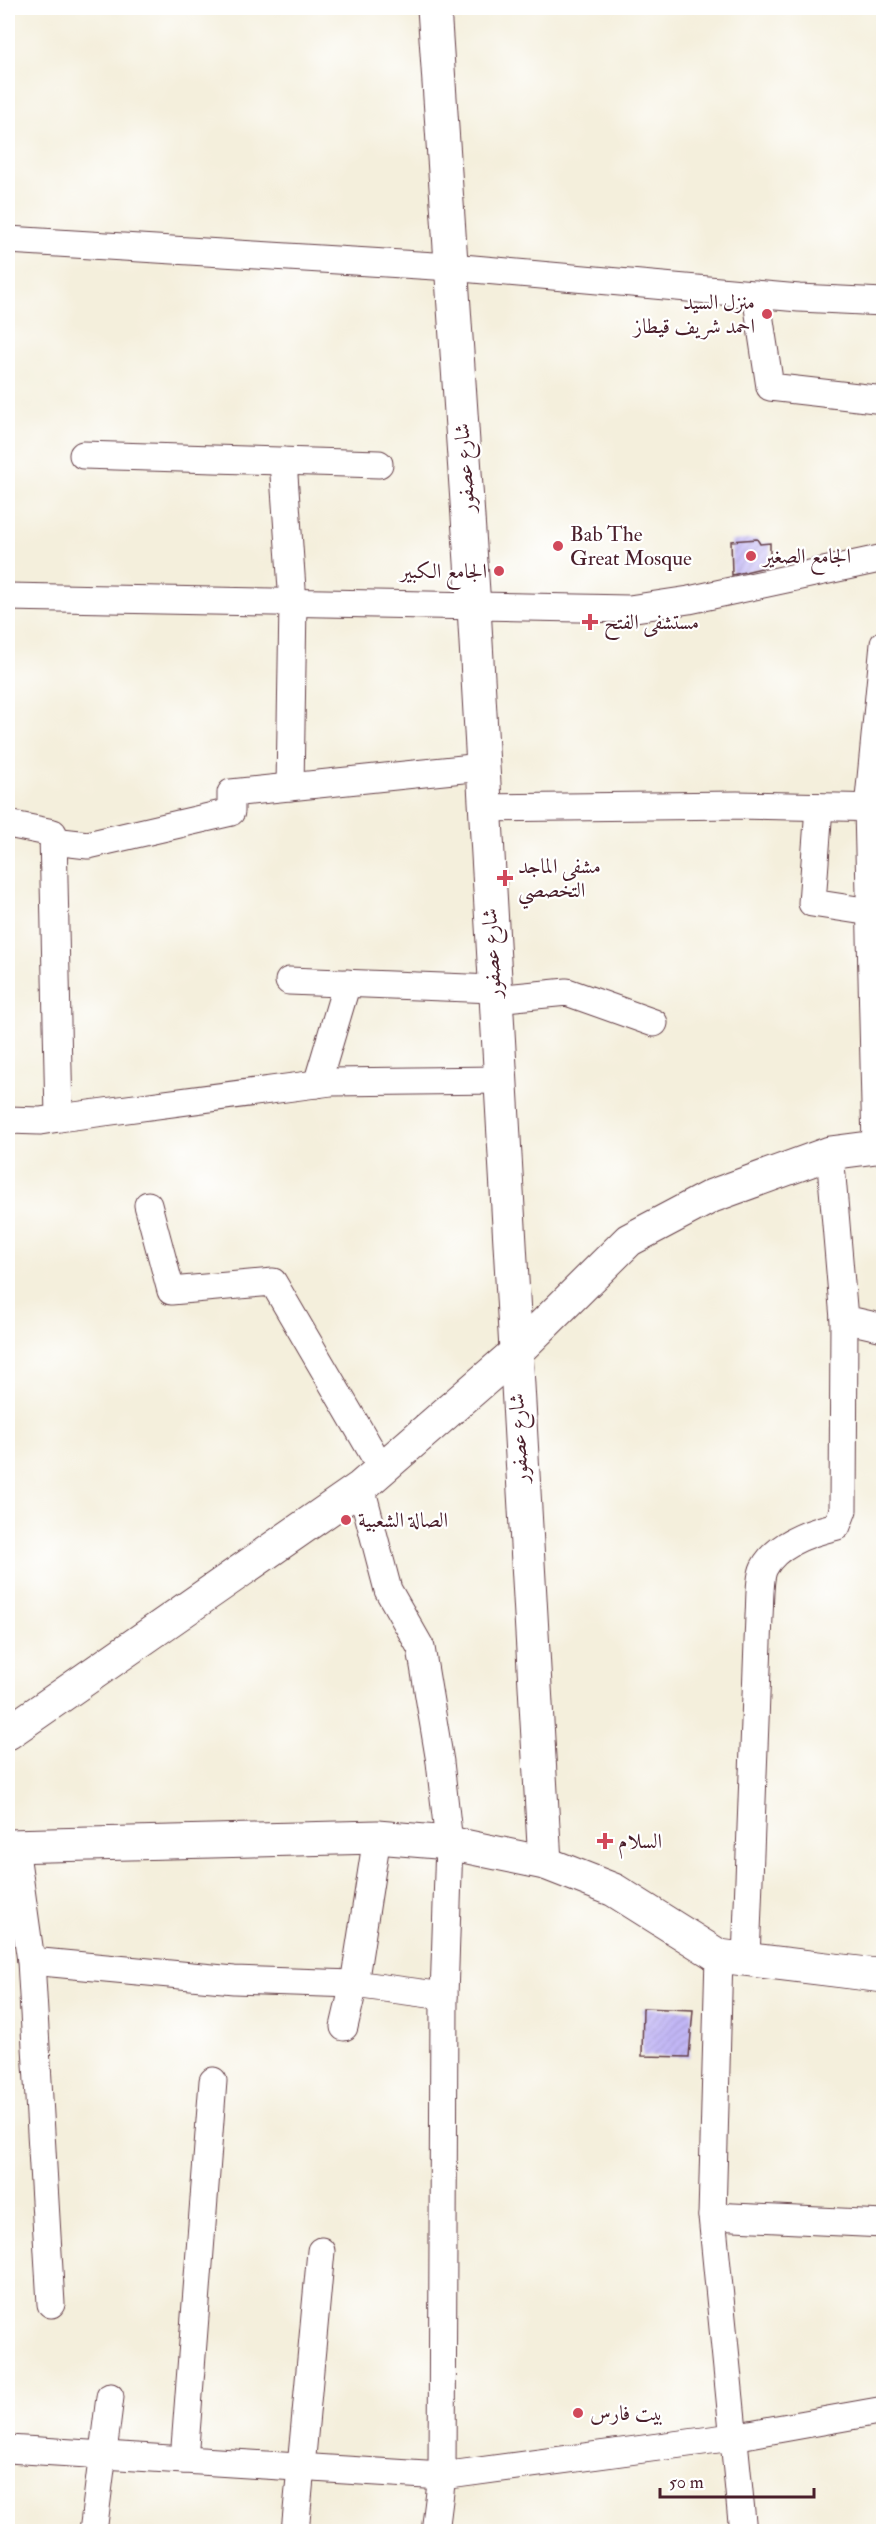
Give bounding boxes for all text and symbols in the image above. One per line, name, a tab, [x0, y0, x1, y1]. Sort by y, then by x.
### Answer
place label: منزل السيد احمد شريف قيطاز	[632, 289, 755, 340]
marker: منزل السيد احمد شريف قيطاز	[760, 307, 774, 321]
street label: شارع عصفور	[448, 422, 486, 516]
place label: Bab The Great Mosque	[570, 521, 692, 572]
marker: Bab The Great Mosque	[551, 539, 565, 553]
place label: الجامع الصغير	[761, 543, 851, 575]
marker: الجامع الصغير	[744, 549, 758, 563]
place label: الجامع الكبير	[398, 558, 487, 590]
marker: الجامع الكبير	[492, 564, 506, 578]
place label: مستشفى الفتح	[604, 609, 699, 641]
marker: مستشفى الفتح	[581, 613, 599, 631]
place label: مشفى الماجد التخصصي	[518, 853, 601, 910]
marker: مشفى الماجد التخصصي	[496, 869, 514, 887]
street label: شارع عصفور	[476, 907, 512, 1000]
street label: شارع عصفور	[503, 1392, 539, 1485]
place label: الصالة الشعبية	[358, 1507, 448, 1534]
marker: الصالة الشعبية	[339, 1513, 353, 1527]
place label: السلام	[618, 1828, 662, 1859]
marker: السلام	[596, 1832, 614, 1850]
place label: بيت فارس	[590, 2400, 663, 2427]
marker: بيت فارس	[571, 2406, 585, 2420]
scale bar	[660, 2461, 814, 2499]
text: 50 m	[669, 2471, 704, 2494]

